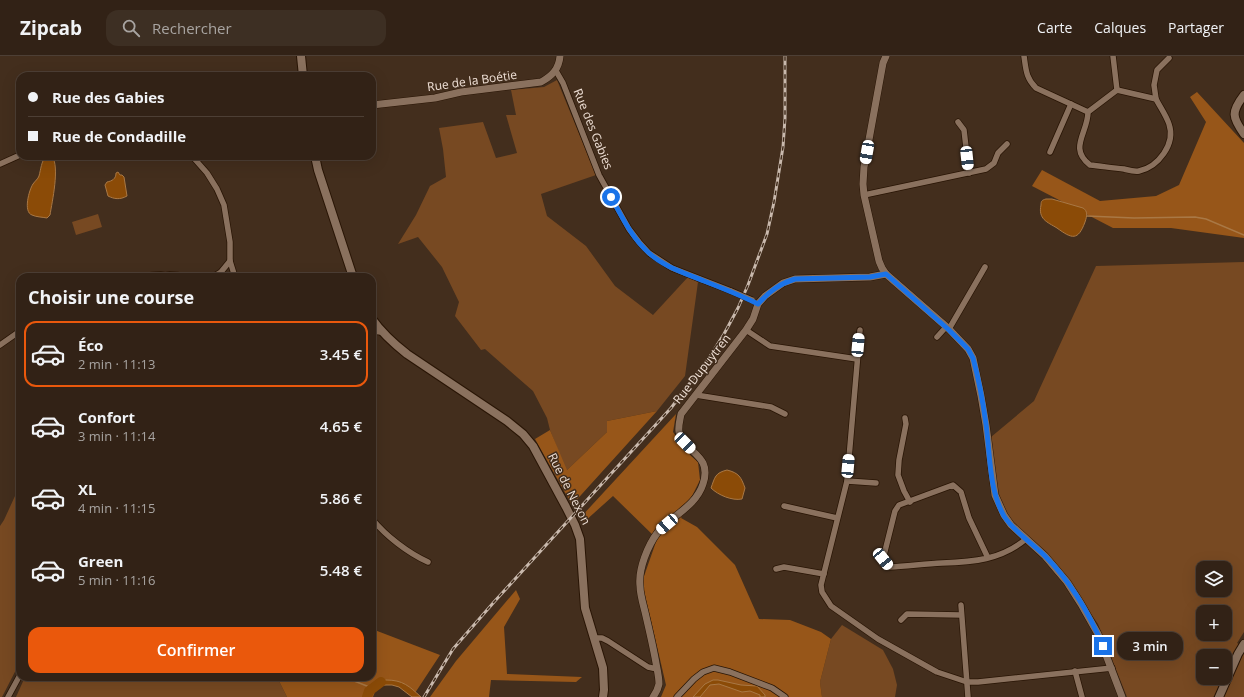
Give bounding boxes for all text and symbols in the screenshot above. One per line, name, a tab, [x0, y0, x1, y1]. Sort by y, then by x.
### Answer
search box	[106, 10, 386, 46]
text: Zipcab	[20, 15, 82, 41]
icon: search	[120, 17, 142, 39]
text: Rechercher	[152, 18, 232, 38]
text: Carte	[1037, 18, 1072, 37]
text: Calques	[1094, 18, 1146, 37]
text: Partager	[1168, 18, 1224, 37]
street label: Rue de la Boétie	[426, 66, 518, 95]
street label: Rue des Gabies	[570, 86, 618, 172]
text: Rue des Gabies	[52, 87, 165, 107]
text: Rue de Condadille	[52, 126, 186, 146]
car	[859, 139, 875, 165]
car	[960, 145, 974, 171]
route start	[602, 188, 620, 206]
text: Choisir une course	[28, 285, 194, 309]
street label: Rue Dupuytren	[669, 330, 734, 407]
car	[851, 333, 865, 357]
text: Éco	[78, 335, 103, 355]
icon: car	[30, 336, 66, 372]
text: 3.45 €	[320, 344, 362, 364]
text: 2 min · 11:13	[78, 355, 155, 373]
text: Confort	[78, 407, 135, 427]
icon: car	[30, 408, 66, 444]
text: 4.65 €	[320, 416, 362, 436]
text: 3 min · 11:14	[78, 427, 155, 445]
car	[672, 430, 698, 456]
street label: Rue de Nexon	[544, 450, 595, 528]
car	[841, 454, 855, 478]
text: XL	[78, 479, 96, 499]
icon: car	[30, 480, 66, 516]
text: 5.86 €	[320, 488, 362, 508]
text: 4 min · 11:15	[78, 499, 155, 517]
car	[654, 512, 680, 536]
car	[871, 546, 895, 572]
text: Green	[78, 551, 123, 571]
icon: car	[30, 552, 66, 588]
text: 5.48 €	[320, 560, 362, 580]
map controls	[1196, 561, 1232, 685]
button: layers	[1196, 561, 1232, 597]
text: 5 min · 11:16	[78, 571, 155, 589]
button: +	[1196, 605, 1232, 641]
button: Confirmer	[28, 627, 364, 673]
callout: 3 min	[1117, 632, 1183, 660]
route end	[1094, 637, 1112, 655]
text: 3 min	[1132, 637, 1168, 655]
button: −	[1196, 649, 1232, 685]

